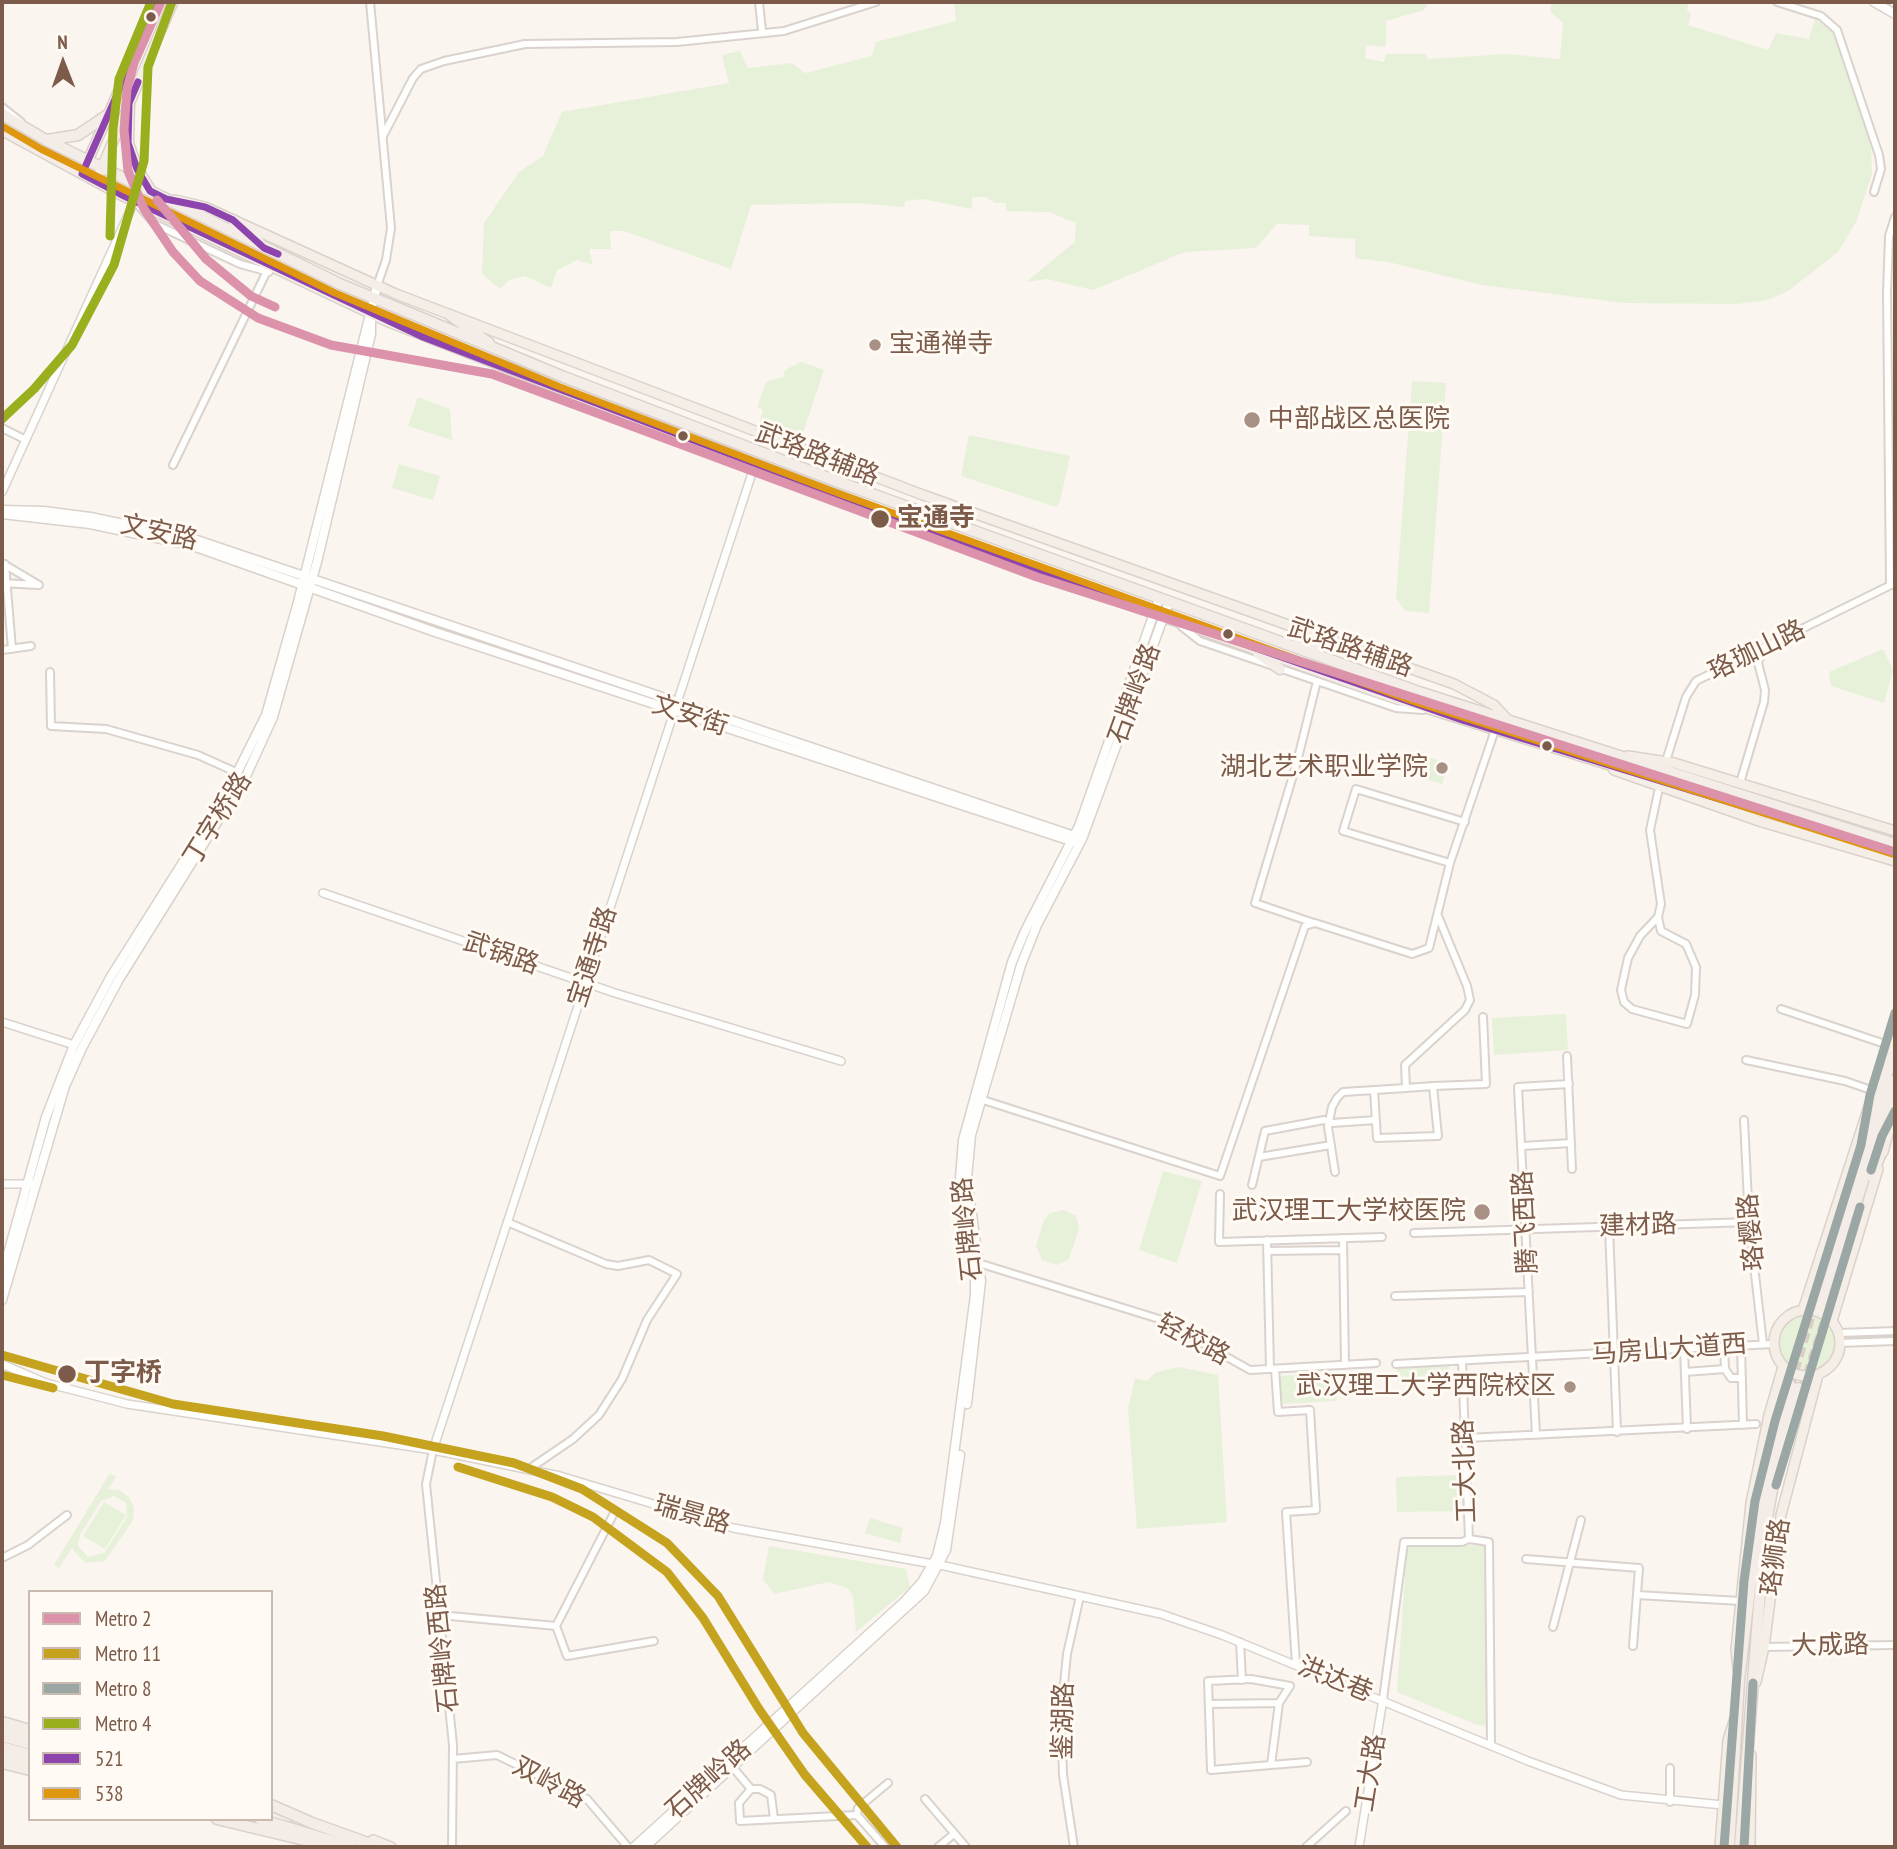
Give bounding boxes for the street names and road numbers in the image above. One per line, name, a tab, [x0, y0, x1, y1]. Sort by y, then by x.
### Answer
street label: 武珞路辅路	[751, 417, 883, 493]
street label: 文安路	[117, 509, 201, 557]
street label: 武珞路辅路	[1283, 612, 1417, 684]
street label: 珞珈山路	[1703, 614, 1811, 688]
street label: 石牌岭路	[1103, 640, 1167, 748]
street label: 文安街	[648, 689, 732, 743]
street label: 丁字桥路	[177, 767, 259, 871]
street label: 宝通寺路	[562, 903, 624, 1011]
street label: 武锅路	[459, 927, 543, 981]
street label: 腾飞西路	[1508, 1169, 1544, 1275]
street label: 石牌岭路	[947, 1176, 989, 1282]
street label: 珞樱路	[1733, 1192, 1771, 1272]
street label: 建材路	[1598, 1209, 1678, 1243]
street label: 轻校路	[1151, 1308, 1235, 1372]
street label: 马房山大道西	[1590, 1329, 1748, 1371]
street label: 工大北路	[1449, 1418, 1483, 1524]
street label: 瑞景路	[650, 1489, 734, 1541]
street label: 珞狮路	[1755, 1516, 1797, 1598]
street label: 石牌岭西路	[421, 1582, 465, 1714]
street label: 大成路	[1791, 1630, 1869, 1662]
street label: 洪达巷	[1293, 1651, 1377, 1709]
street label: 鉴湖路	[1048, 1682, 1080, 1760]
street label: 工大路	[1349, 1732, 1393, 1814]
street label: 石牌岭路	[660, 1734, 758, 1826]
street label: 双岭路	[507, 1751, 591, 1815]

